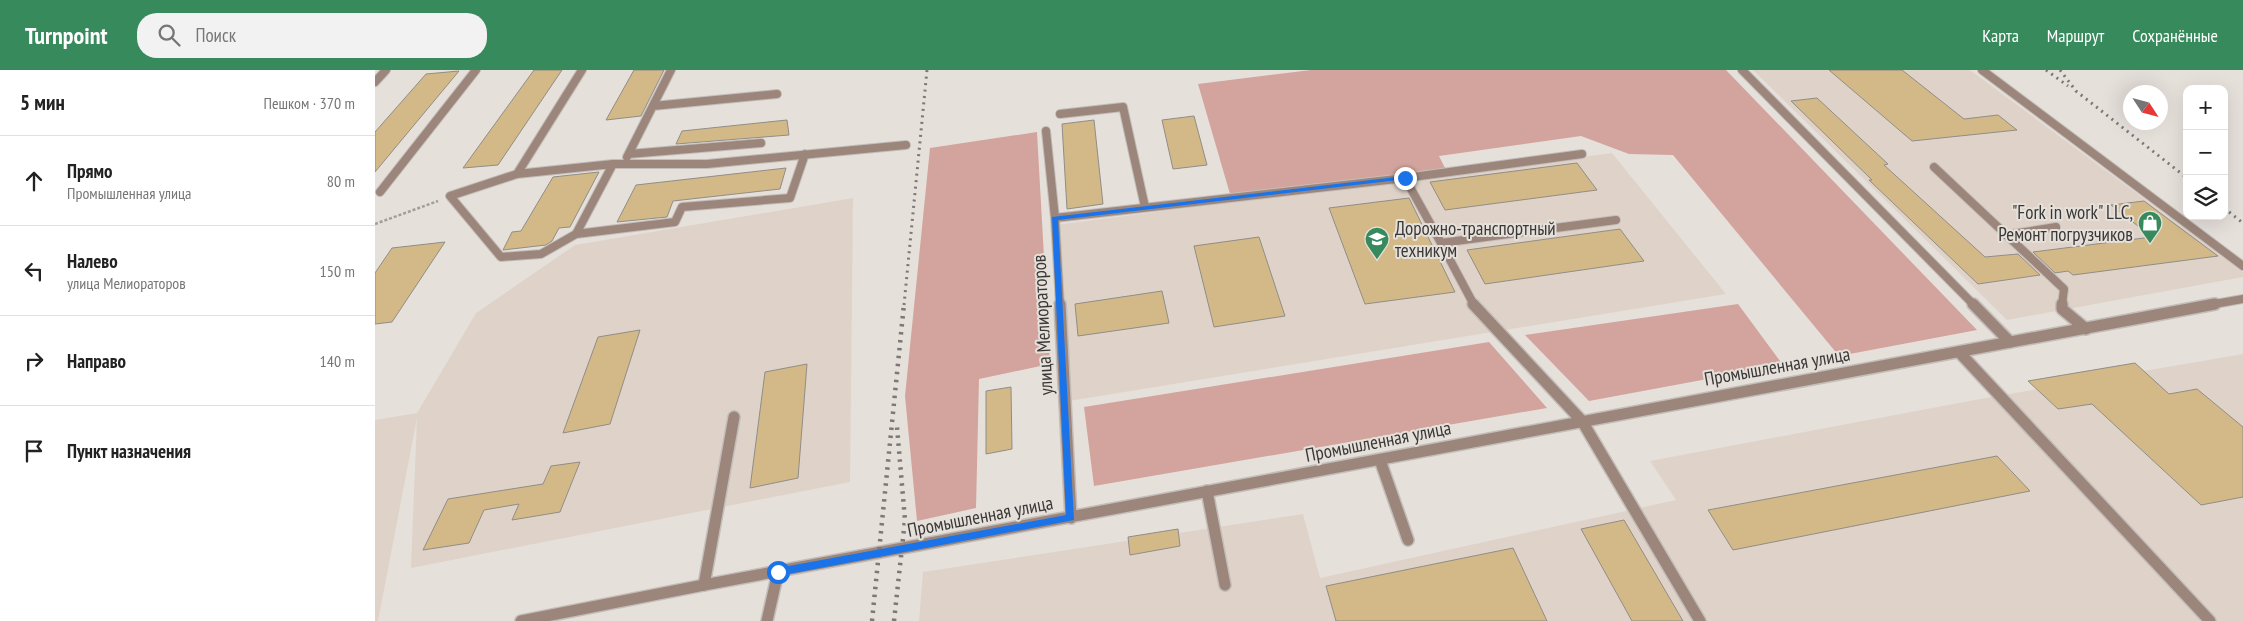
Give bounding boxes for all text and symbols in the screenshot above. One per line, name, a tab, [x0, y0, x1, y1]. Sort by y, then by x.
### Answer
search box	[137, 13, 487, 58]
text: Turnpoint	[25, 20, 107, 51]
icon: search	[155, 21, 183, 49]
text: Поиск	[195, 23, 236, 47]
text: Карта	[1982, 24, 2019, 47]
text: Маршрут	[2047, 24, 2104, 47]
text: Сохранённые	[2132, 24, 2218, 47]
north arrow	[2123, 85, 2168, 130]
map controls	[2183, 85, 2228, 220]
button: +	[2183, 85, 2228, 130]
text: 5 мин	[20, 89, 65, 116]
text: Пешком · 370 m	[264, 93, 355, 113]
button: −	[2183, 130, 2228, 175]
text: Прямо	[67, 159, 112, 183]
icon: ahead	[20, 167, 48, 195]
route end	[1394, 167, 1417, 190]
text: 80 m	[327, 171, 355, 191]
button: layers	[2183, 175, 2228, 220]
text: Промышленная улица	[67, 183, 191, 203]
place label: "Fork in work" LLC, Ремонт погрузчиков	[1998, 200, 2133, 246]
shop icon: "Fork in work" LLC, Ремонт погрузчиков	[2137, 210, 2163, 244]
place label: Дорожно-транспортный техникум	[1395, 216, 1556, 262]
school or university icon: Дорожно-транспортный техникум	[1364, 226, 1390, 260]
text: Налево	[67, 249, 118, 273]
street label: улица Мелиораторов	[1026, 254, 1058, 396]
icon: left	[20, 257, 48, 285]
text: 150 m	[320, 261, 355, 281]
text: улица Мелиораторов	[67, 273, 186, 293]
street label: Промышленная улица	[1702, 341, 1852, 391]
icon: right	[20, 347, 48, 375]
text: Направо	[67, 349, 126, 373]
text: 140 m	[320, 351, 355, 371]
street label: Промышленная улица	[1303, 415, 1453, 467]
icon: arrive	[20, 437, 48, 465]
text: Пункт назначения	[67, 439, 191, 463]
street label: Промышленная улица	[905, 490, 1055, 542]
route start	[767, 561, 790, 584]

